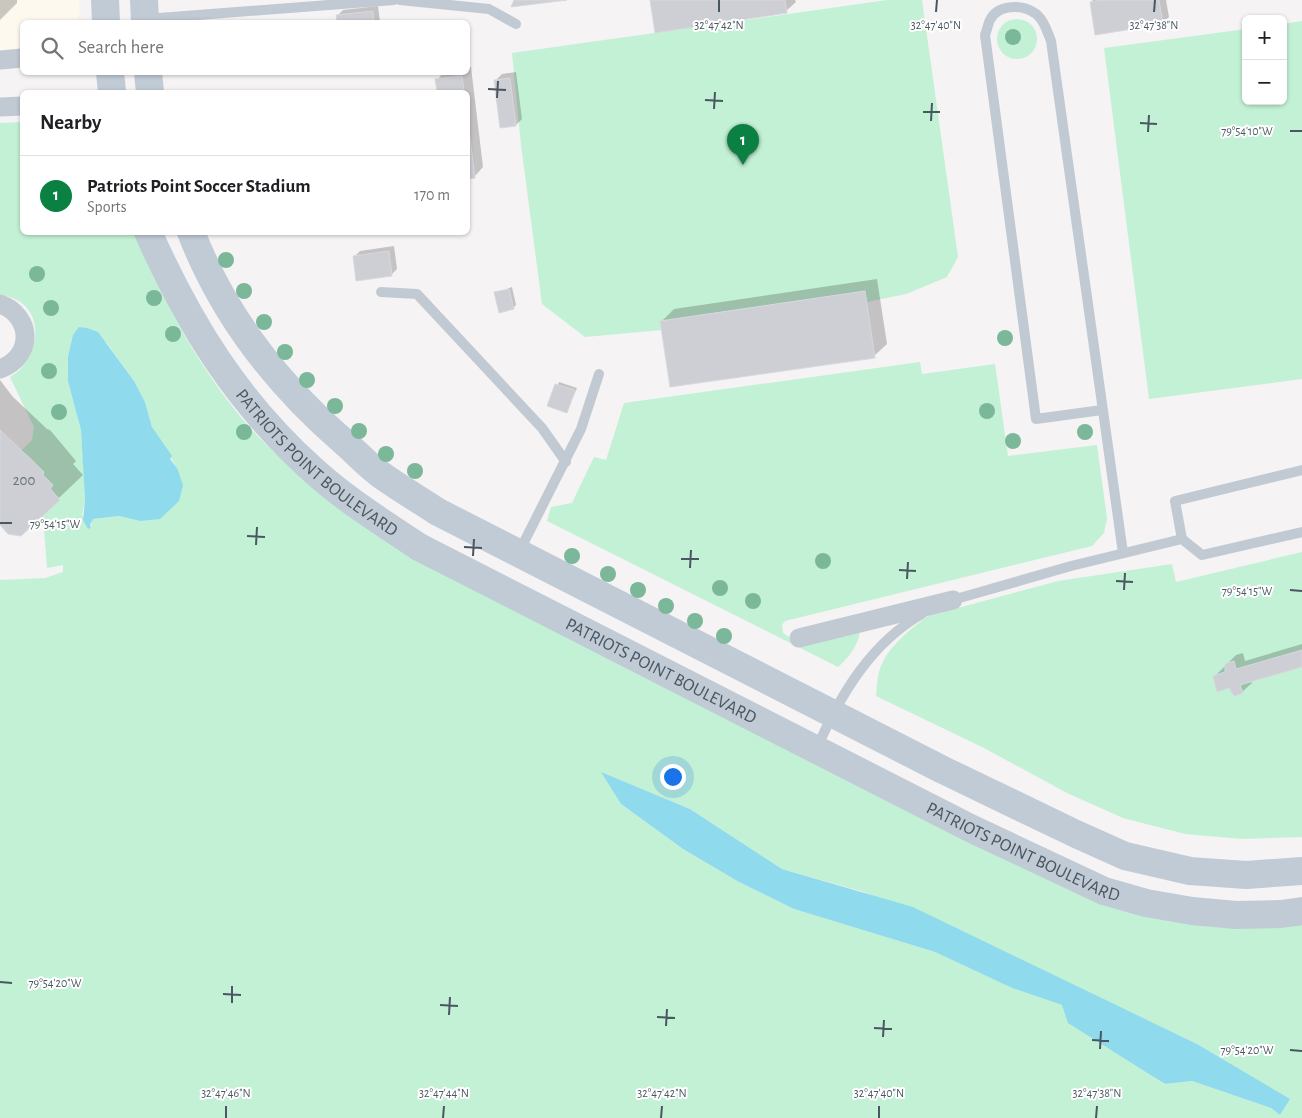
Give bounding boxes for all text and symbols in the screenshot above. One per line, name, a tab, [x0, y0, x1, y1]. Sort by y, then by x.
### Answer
map controls	[1242, 15, 1287, 105]
button: +	[1242, 15, 1287, 60]
text: 32°47'42"N	[694, 19, 744, 31]
text: 32°47'40"N	[911, 19, 961, 31]
text: 32°47'38"N	[1130, 19, 1178, 31]
search box	[20, 20, 470, 75]
icon: search	[38, 34, 66, 62]
text: Search here	[78, 38, 164, 57]
button: −	[1242, 60, 1287, 105]
text: Nearby	[40, 112, 101, 133]
pin: 1	[727, 124, 759, 165]
text: 79°54'10"W	[1221, 125, 1273, 137]
text: Patriots Point Soccer Stadium	[87, 177, 311, 196]
text: 1	[53, 187, 59, 203]
text: 170 m	[414, 187, 450, 203]
text: Sports	[87, 199, 127, 215]
street label: PATRIOTS POINT BOULEVARD	[232, 386, 401, 540]
house number: 200	[13, 473, 35, 488]
text: 79°54'15"W	[30, 518, 80, 530]
text: 79°54'15"W	[1222, 585, 1272, 597]
street label: PATRIOTS POINT BOULEVARD	[562, 615, 759, 728]
your location	[660, 764, 686, 790]
street label: PATRIOTS POINT BOULEVARD	[923, 799, 1122, 905]
text: 79°54'20"W	[29, 977, 82, 989]
text: 79°54'20"W	[1221, 1044, 1274, 1056]
text: 32°47'46"N	[201, 1087, 251, 1099]
text: 32°47'44"N	[419, 1087, 469, 1099]
text: 32°47'42"N	[637, 1087, 687, 1099]
text: 32°47'40"N	[854, 1087, 904, 1099]
text: 32°47'38"N	[1073, 1087, 1121, 1099]

